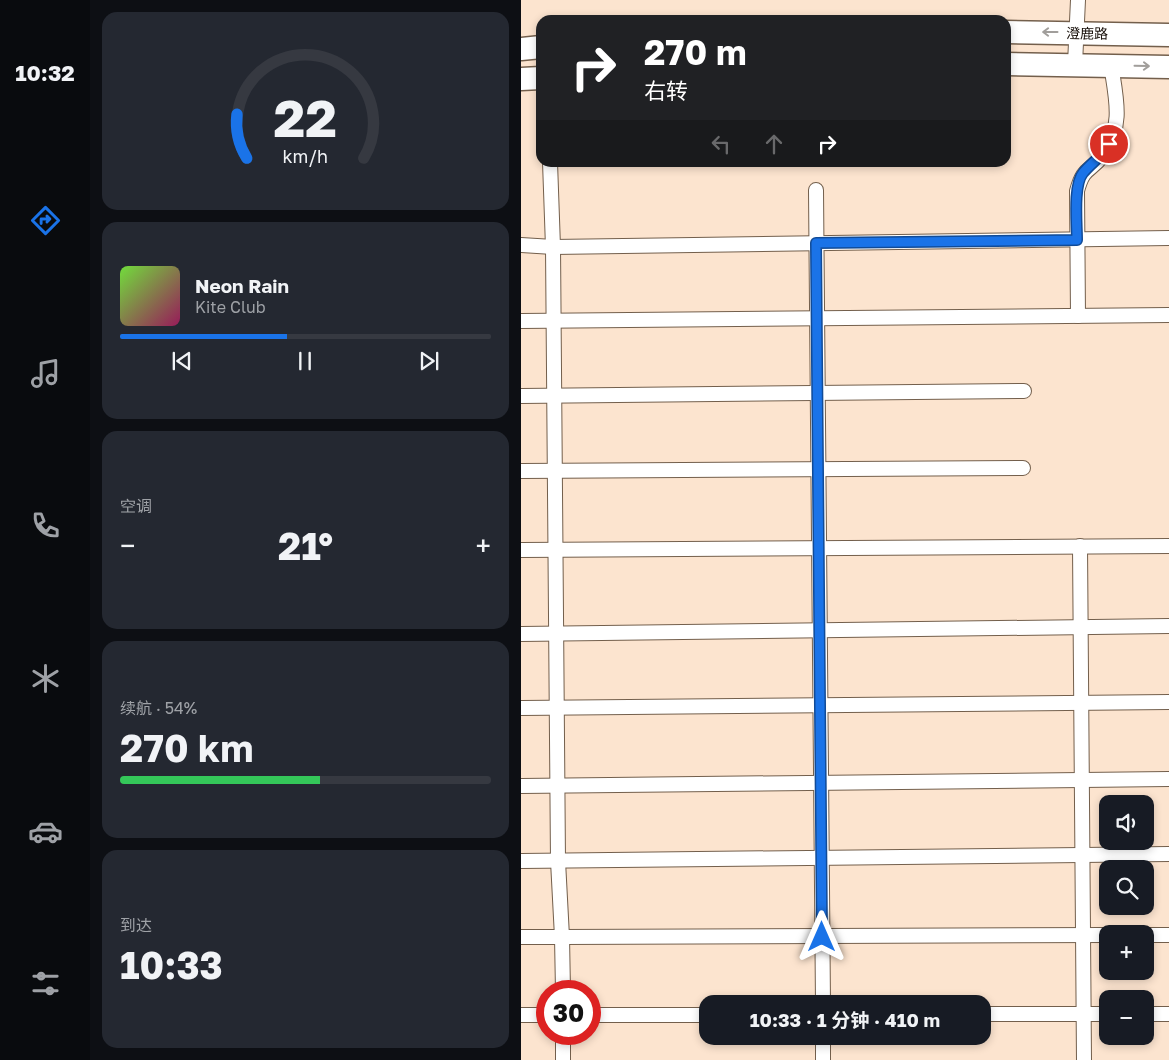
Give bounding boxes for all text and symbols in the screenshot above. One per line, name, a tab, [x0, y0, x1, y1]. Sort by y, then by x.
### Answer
street label: 澄鹿路	[1066, 24, 1108, 42]
one-way arrow	[1042, 27, 1058, 37]
text: 270 m	[644, 31, 747, 73]
icon: right	[561, 35, 626, 100]
text: 10:32	[15, 59, 75, 86]
one-way arrow	[1134, 61, 1150, 71]
text: 右转	[644, 77, 688, 104]
text: 22	[274, 86, 337, 148]
pin	[1088, 123, 1130, 165]
icon: left	[707, 130, 735, 158]
icon: ahead	[760, 130, 788, 158]
icon: right	[813, 130, 841, 158]
icon: arrive	[1095, 130, 1123, 158]
text: km/h	[283, 145, 328, 167]
icon: directions	[28, 203, 63, 238]
text: Neon Rain	[195, 274, 289, 297]
text: Kite Club	[195, 297, 266, 317]
icon: previous	[168, 347, 196, 375]
icon: pause	[291, 347, 319, 375]
icon: next	[415, 347, 443, 375]
icon: music	[28, 356, 63, 391]
text: 空调	[120, 496, 152, 516]
icon: phone	[28, 508, 63, 543]
text: 21°	[278, 523, 333, 568]
text: −	[120, 529, 135, 562]
text: +	[476, 529, 491, 562]
icon: climate	[28, 661, 63, 696]
text: 续航 · 54%	[120, 698, 197, 718]
text: 270 km	[120, 725, 253, 770]
map controls	[1099, 795, 1154, 1045]
button: sound	[1099, 795, 1154, 850]
icon: car	[28, 814, 63, 849]
button: search	[1099, 860, 1154, 915]
position arrow	[795, 910, 847, 962]
text: 到达	[120, 915, 152, 935]
button: +	[1099, 925, 1154, 980]
text: 10:33	[120, 942, 223, 987]
icon: filters	[28, 966, 63, 1001]
speed limit sign: 30	[536, 980, 601, 1045]
button: −	[1099, 990, 1154, 1045]
text: 10:33 · 1 分钟 · 410 m	[750, 1008, 940, 1031]

